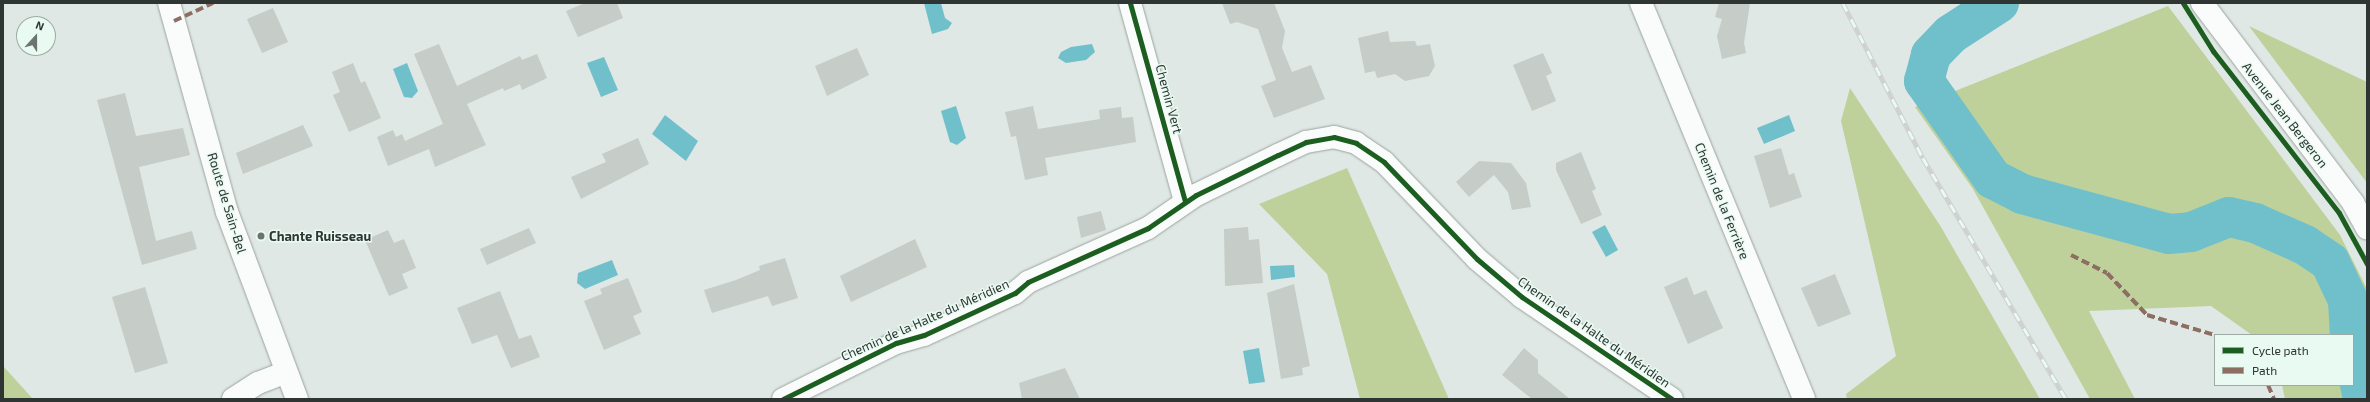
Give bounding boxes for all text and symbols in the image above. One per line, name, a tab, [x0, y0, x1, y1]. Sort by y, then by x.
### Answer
north arrow	[16, 16, 56, 56]
text: N	[34, 18, 46, 33]
street label: Avenue Jean Bergeron	[2239, 59, 2331, 171]
street label: Chemin Vert	[1152, 62, 1186, 136]
street label: Chemin de la Ferrière	[1691, 140, 1753, 262]
street label: Route de Sain-Bel	[204, 151, 250, 255]
place label: Chante Ruisseau	[269, 228, 371, 244]
marker: Chante Ruisseau	[256, 231, 266, 241]
street label: Chemin de la Halte du Méridien	[1515, 273, 1673, 391]
street label: Chemin de la Halte du Méridien	[838, 276, 1012, 364]
legend	[2214, 334, 2354, 386]
text: Cycle path	[2252, 343, 2309, 357]
text: Path	[2252, 363, 2277, 377]

